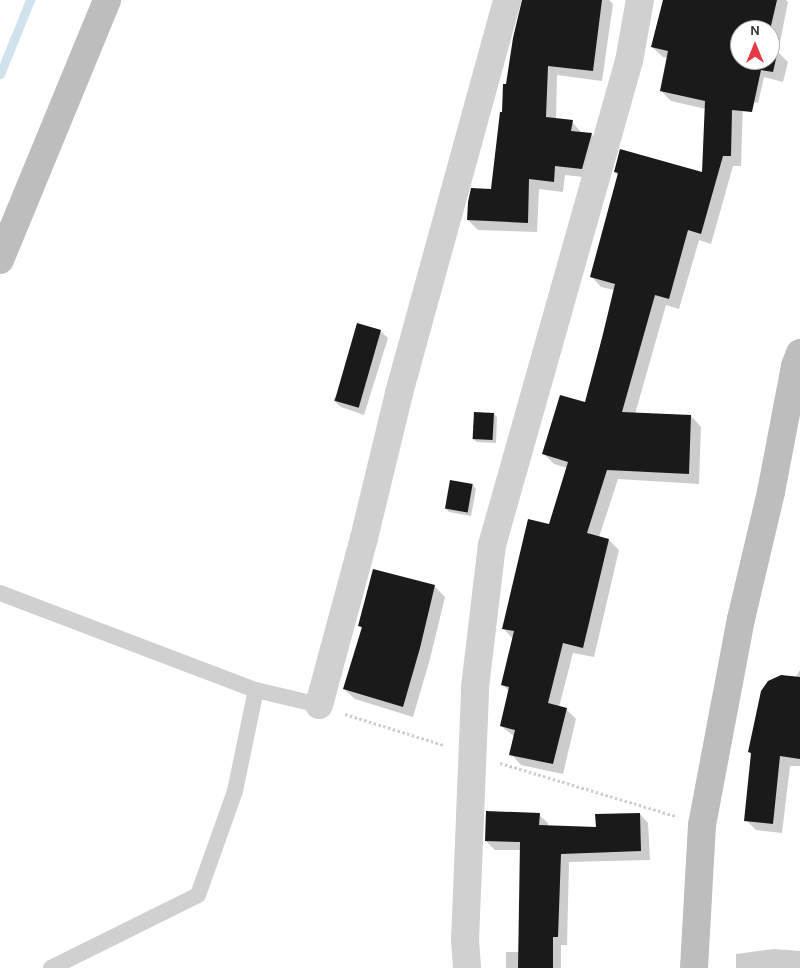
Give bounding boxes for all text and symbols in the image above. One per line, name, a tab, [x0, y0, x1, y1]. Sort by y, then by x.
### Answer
north arrow	[730, 20, 780, 70]
text: N	[750, 22, 760, 39]

